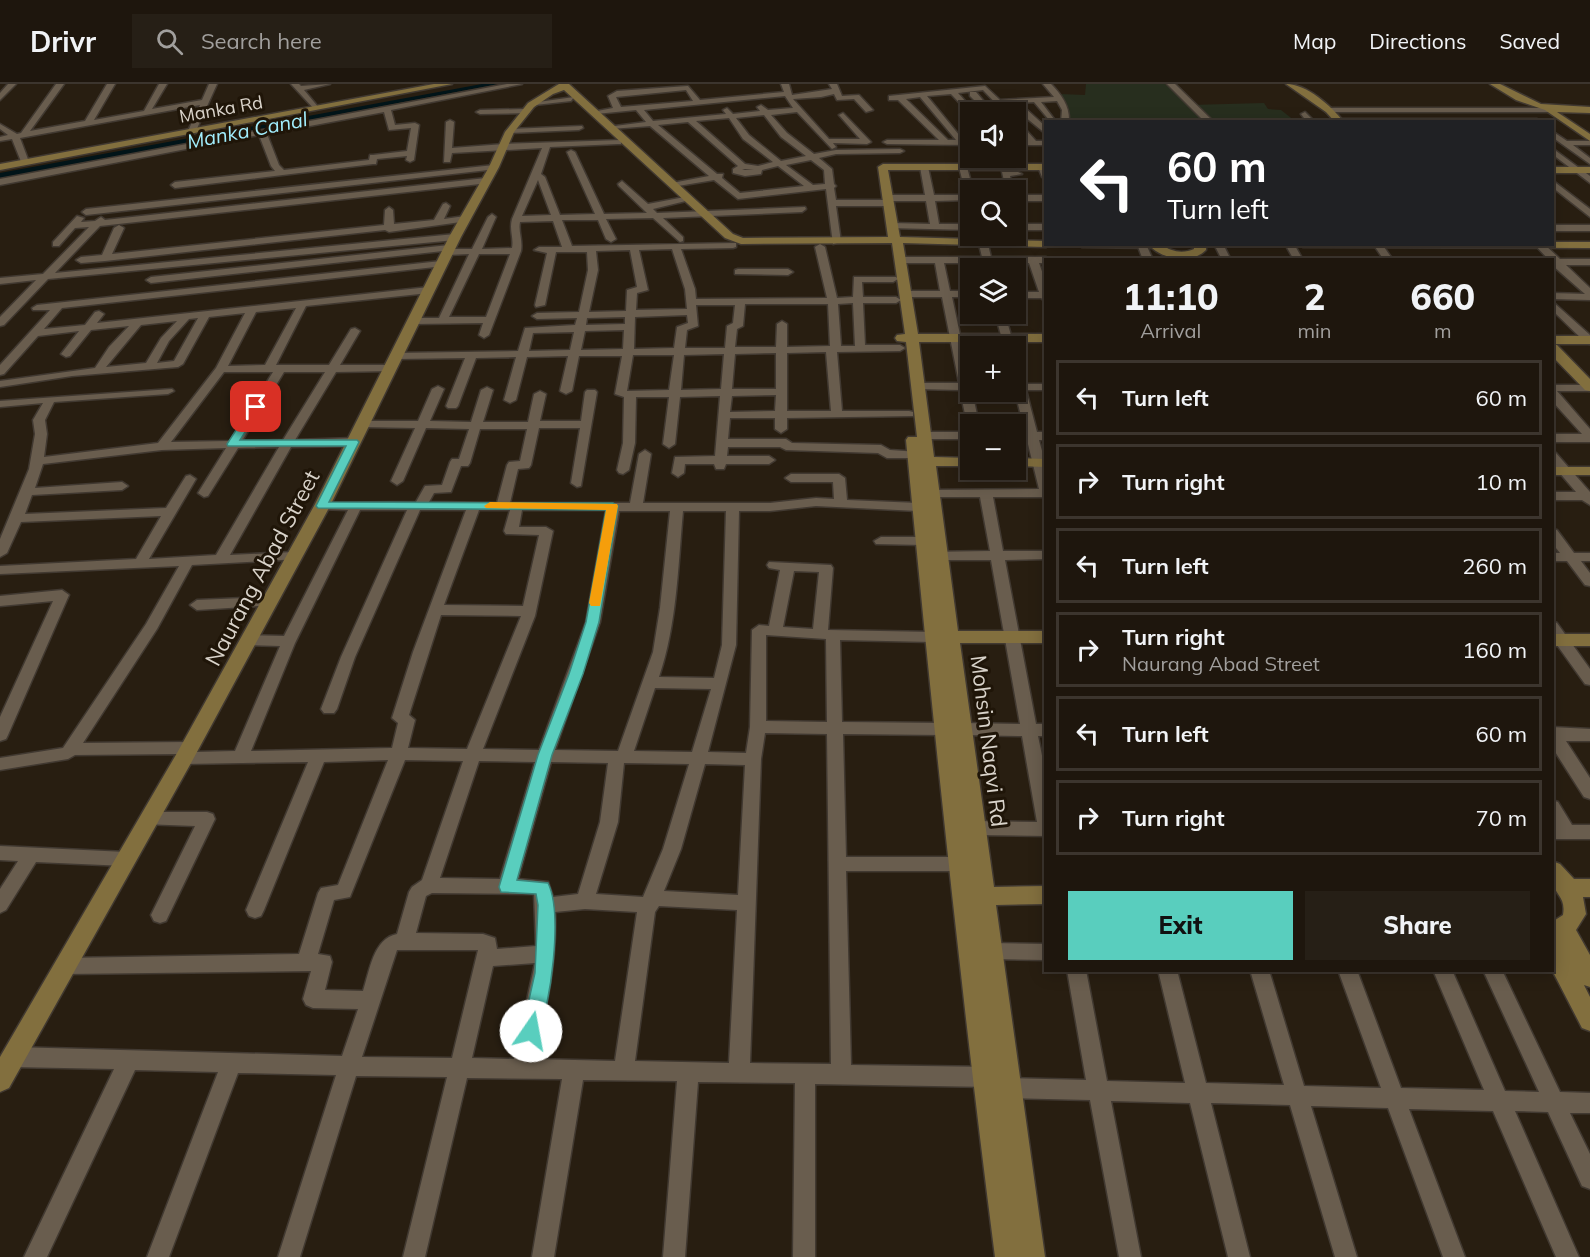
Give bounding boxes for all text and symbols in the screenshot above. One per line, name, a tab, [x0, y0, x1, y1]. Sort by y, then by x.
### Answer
search box	[132, 14, 552, 68]
text: Drivr	[30, 24, 96, 59]
icon: search	[153, 25, 186, 58]
text: Search here	[201, 27, 322, 55]
text: Map	[1293, 28, 1336, 54]
text: Directions	[1369, 28, 1466, 54]
text: Saved	[1499, 28, 1560, 54]
street label: Manka Rd	[177, 90, 265, 128]
map controls	[960, 102, 1026, 480]
button: sound	[960, 102, 1026, 168]
water label: Manka Canal	[185, 106, 310, 154]
text: 60 m	[1167, 140, 1267, 193]
icon: left	[1068, 144, 1146, 222]
button: search	[960, 180, 1026, 246]
text: Turn left	[1167, 192, 1269, 226]
button: layers	[960, 258, 1026, 324]
text: 11:10	[1123, 274, 1219, 319]
text: 2	[1304, 274, 1325, 319]
text: 660	[1410, 274, 1475, 319]
text: Arrival	[1140, 318, 1201, 343]
text: min	[1297, 318, 1332, 343]
text: m	[1434, 318, 1452, 343]
button: +	[960, 336, 1026, 402]
pin	[230, 381, 281, 432]
icon: left	[1071, 381, 1104, 414]
text: Turn left	[1122, 384, 1209, 412]
text: 60 m	[1476, 384, 1527, 412]
icon: arrive	[239, 390, 272, 423]
button: −	[960, 414, 1026, 480]
street label: Naurang Abad Street	[199, 465, 326, 671]
icon: right	[1071, 465, 1104, 498]
text: Turn right	[1122, 468, 1225, 496]
text: 10 m	[1476, 468, 1527, 496]
icon: left	[1071, 549, 1104, 582]
text: Turn left	[1122, 552, 1209, 580]
text: 260 m	[1462, 552, 1527, 580]
text: Turn right	[1122, 623, 1225, 651]
icon: right	[1071, 633, 1104, 666]
text: 160 m	[1462, 636, 1527, 664]
text: Naurang Abad Street	[1122, 651, 1320, 676]
street label: Mohsin Naqvi Rd	[965, 654, 1013, 828]
icon: left	[1071, 717, 1104, 750]
text: Turn left	[1122, 720, 1209, 748]
text: 60 m	[1476, 720, 1527, 748]
icon: right	[1071, 801, 1104, 834]
text: Turn right	[1122, 804, 1225, 832]
text: 70 m	[1476, 804, 1527, 832]
button: Exit	[1068, 891, 1293, 960]
button: Share	[1305, 891, 1530, 960]
position arrow	[499, 999, 563, 1063]

